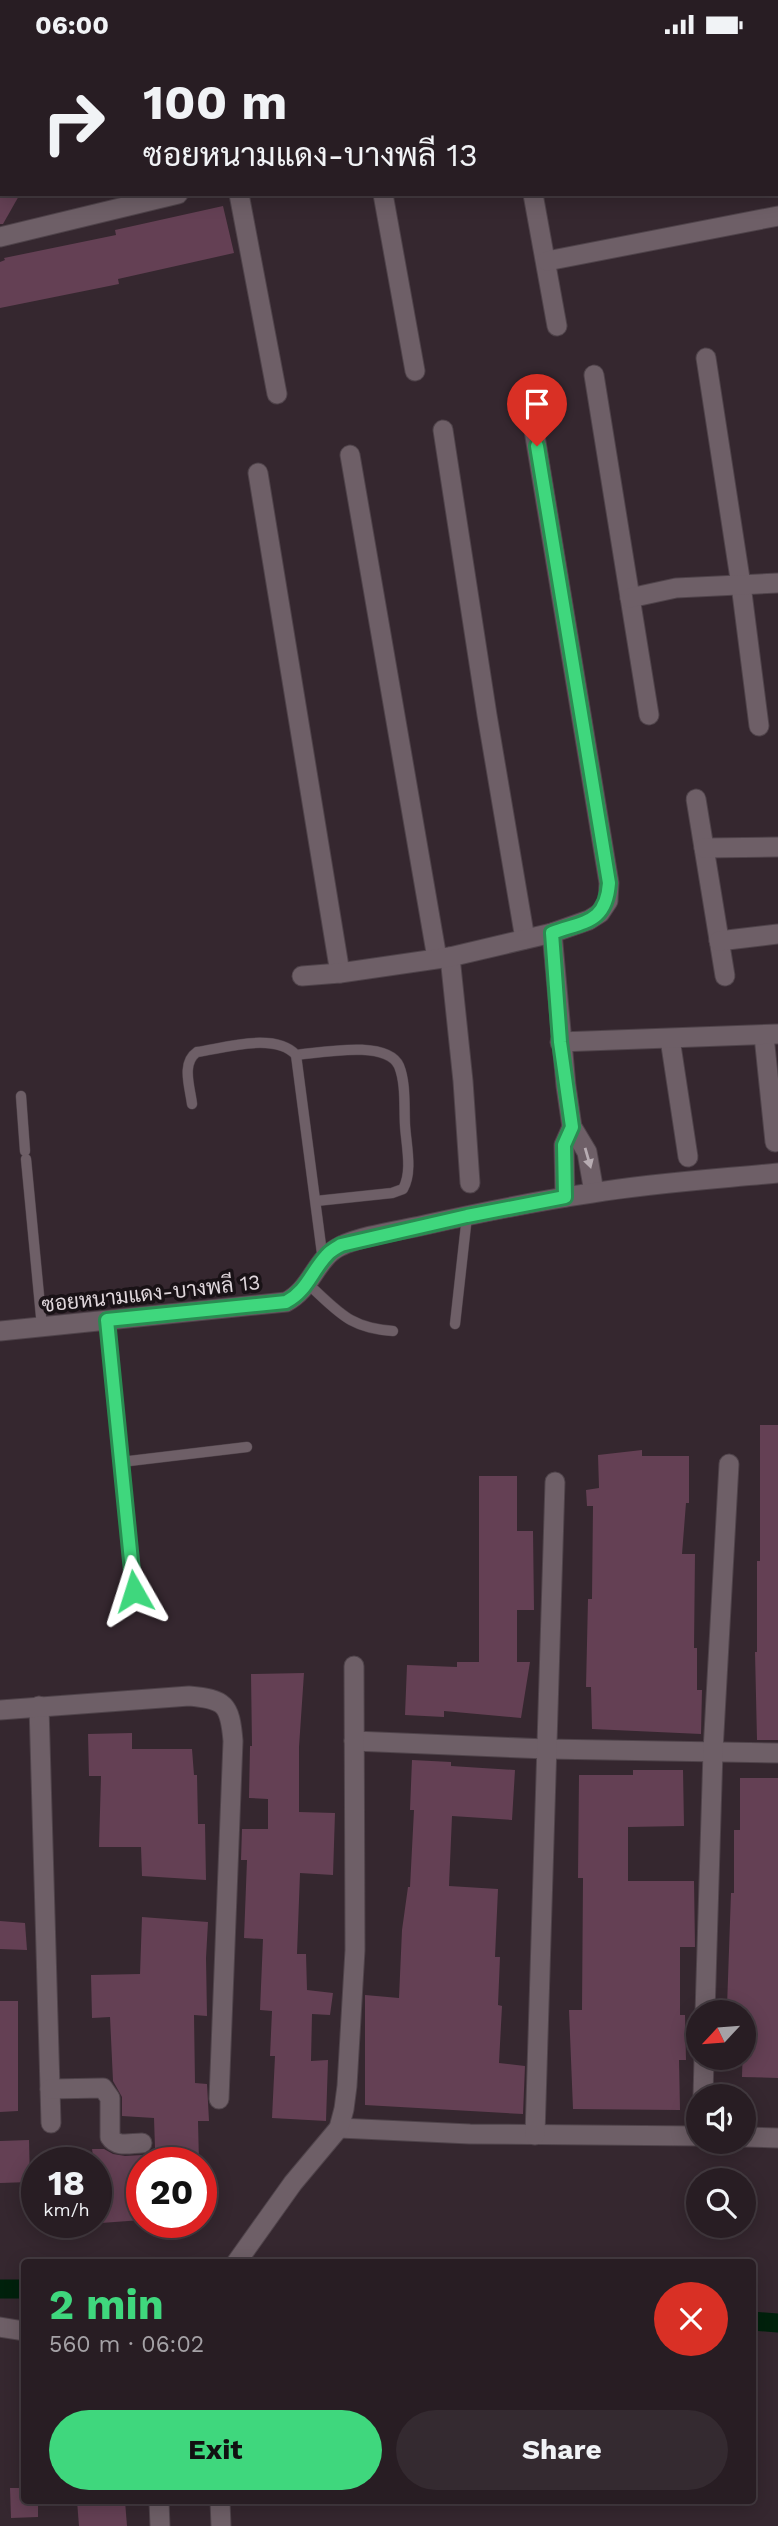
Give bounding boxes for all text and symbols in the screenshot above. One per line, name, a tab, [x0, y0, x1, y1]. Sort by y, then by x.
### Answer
text: 06:00	[35, 10, 109, 40]
text: 100 m	[143, 73, 287, 131]
icon: right	[28, 77, 119, 168]
text: ซอยหนามแดง-บางพลี 13	[143, 136, 478, 174]
pin	[507, 374, 567, 446]
icon: arrive	[518, 385, 556, 423]
one-way arrow	[583, 1148, 593, 1169]
street label: ซอยหนามแดง-บางพลี 13	[40, 1269, 262, 1317]
position arrow	[97, 1554, 171, 1628]
north arrow	[686, 2000, 756, 2070]
map controls	[686, 2000, 756, 2238]
button: sound	[686, 2084, 756, 2154]
speed limit sign: 20	[126, 2147, 217, 2238]
text: 18	[48, 2162, 85, 2204]
button: search	[686, 2168, 756, 2238]
text: km/h	[43, 2199, 90, 2220]
text: 2 min	[49, 2280, 164, 2329]
button: close	[654, 2282, 728, 2356]
text: 560 m · 06:02	[49, 2331, 204, 2358]
button: Exit	[49, 2410, 382, 2490]
button: Share	[396, 2410, 728, 2490]

